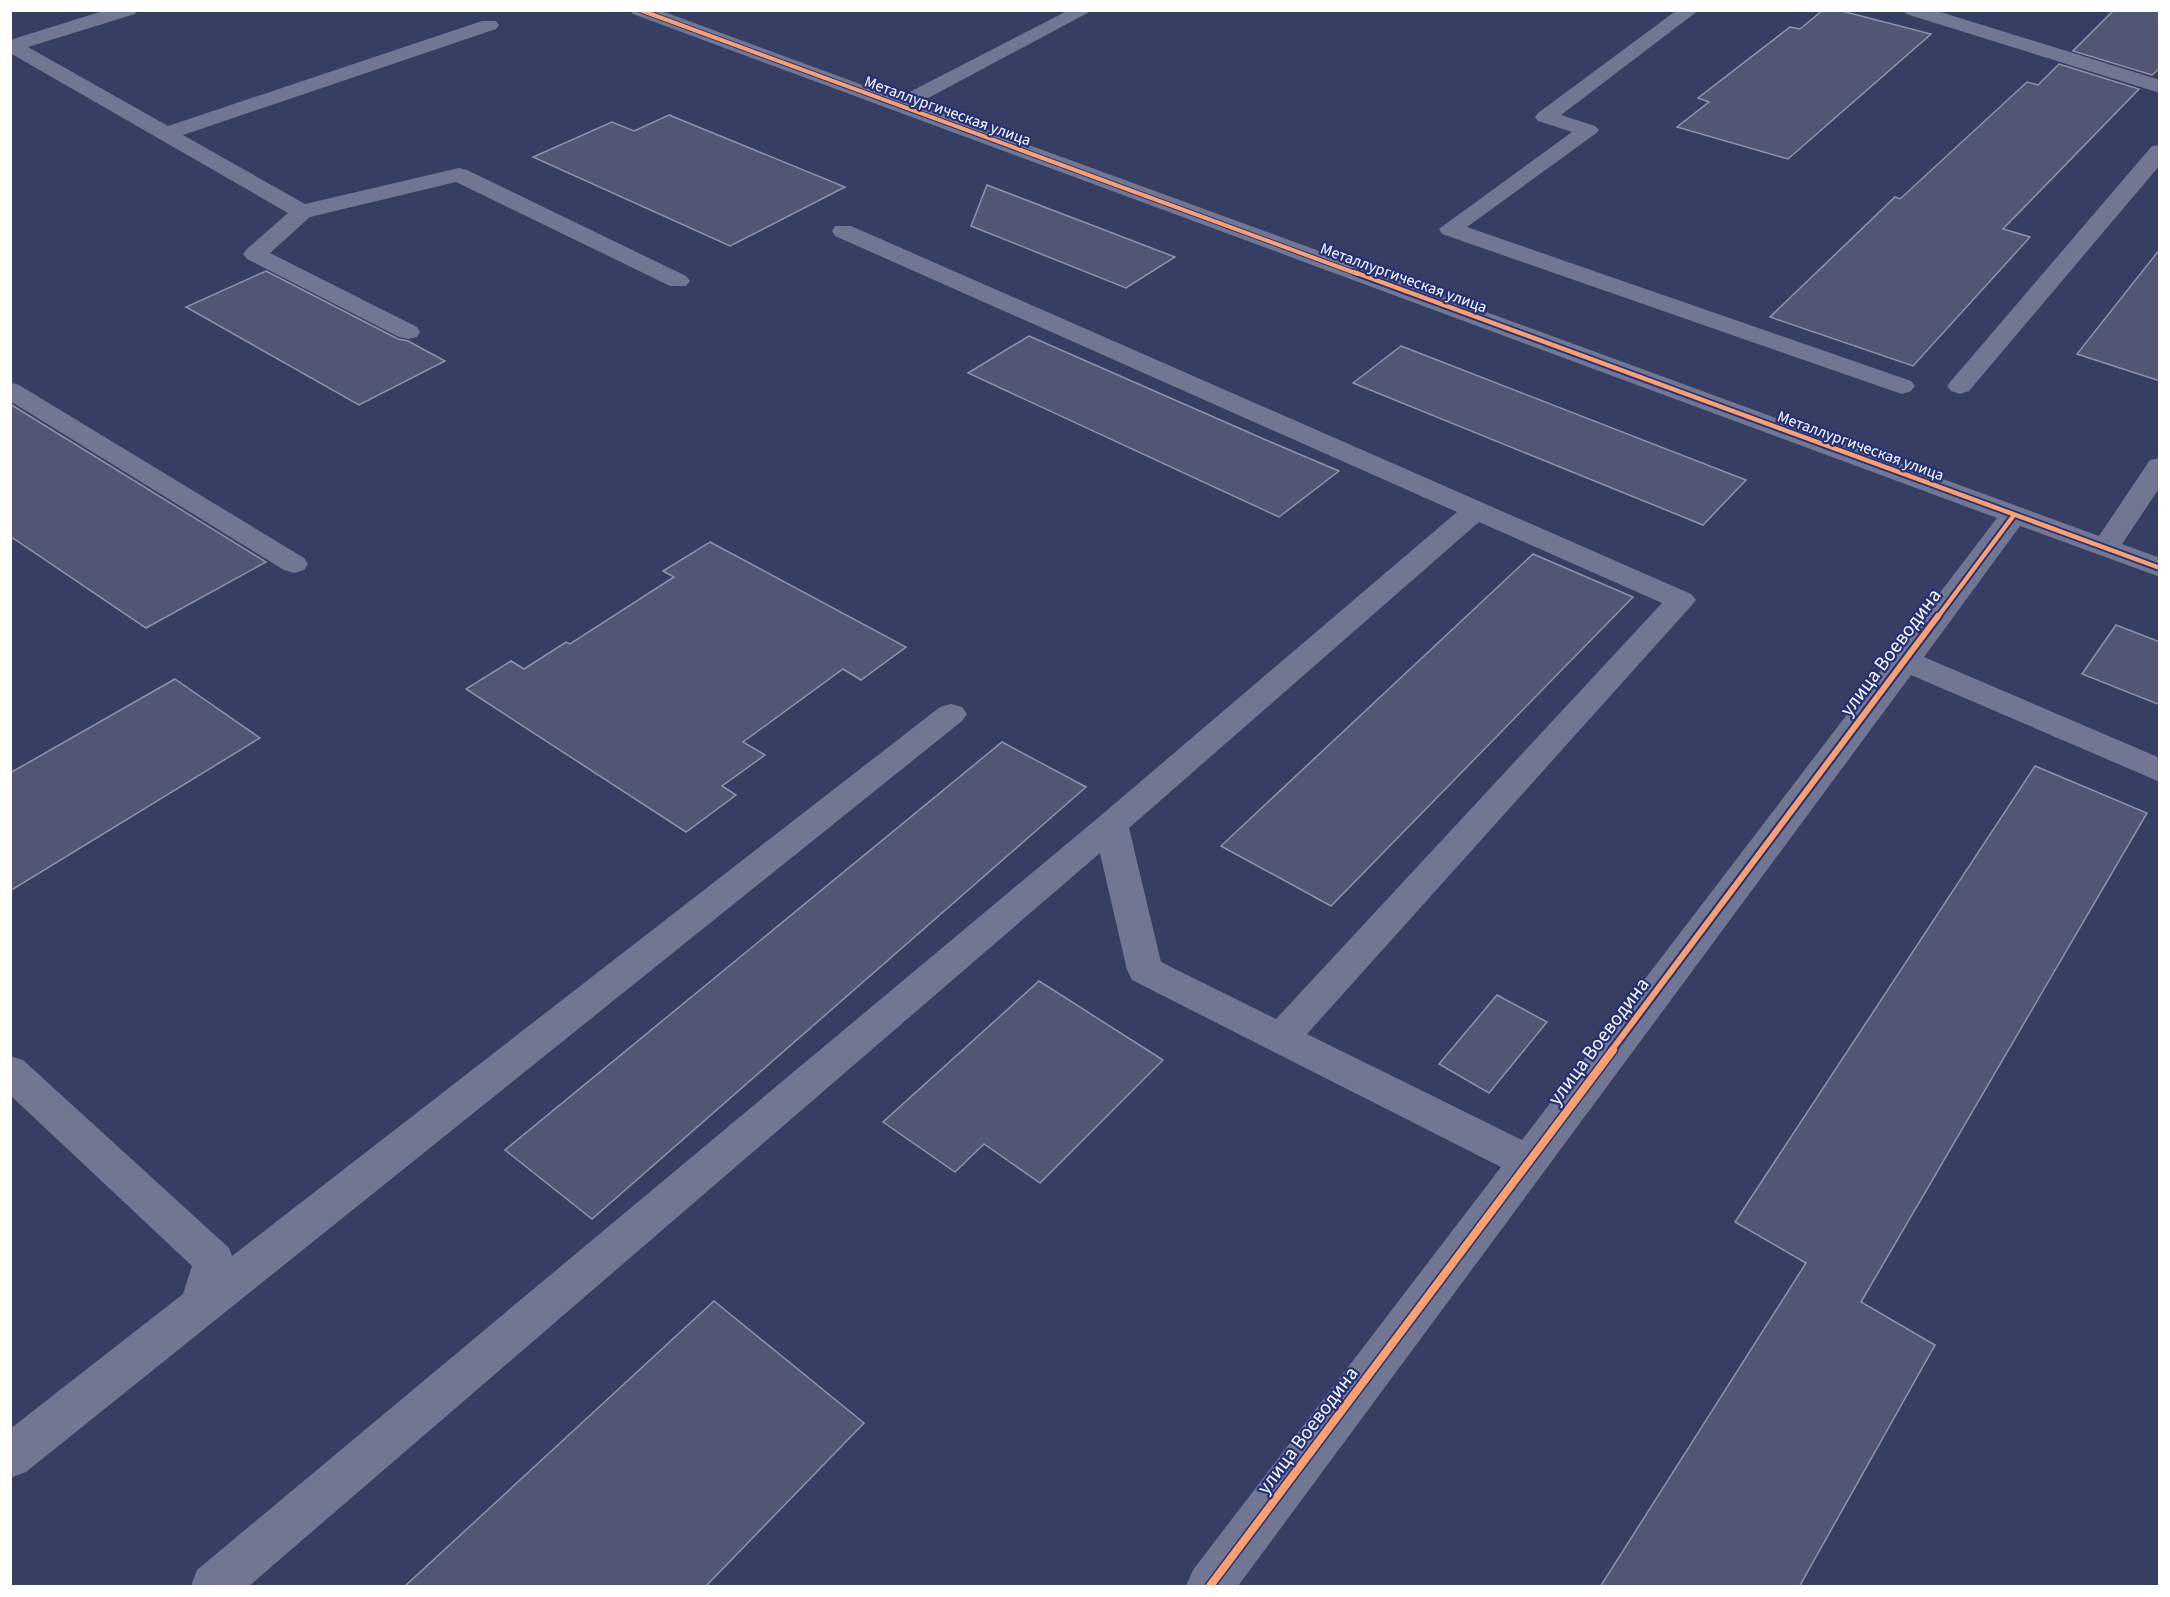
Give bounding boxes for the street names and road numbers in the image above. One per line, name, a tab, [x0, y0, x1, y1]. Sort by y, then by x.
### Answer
street label: Металлургическая улица	[861, 70, 1034, 151]
street label: Металлургическая улица	[1317, 237, 1490, 318]
street label: Металлургическая улица	[1774, 405, 1947, 486]
street label: улица Воеводина	[1834, 583, 1948, 722]
street label: улица Воеводина	[1542, 972, 1656, 1111]
street label: улица Воеводина	[1251, 1361, 1365, 1500]

